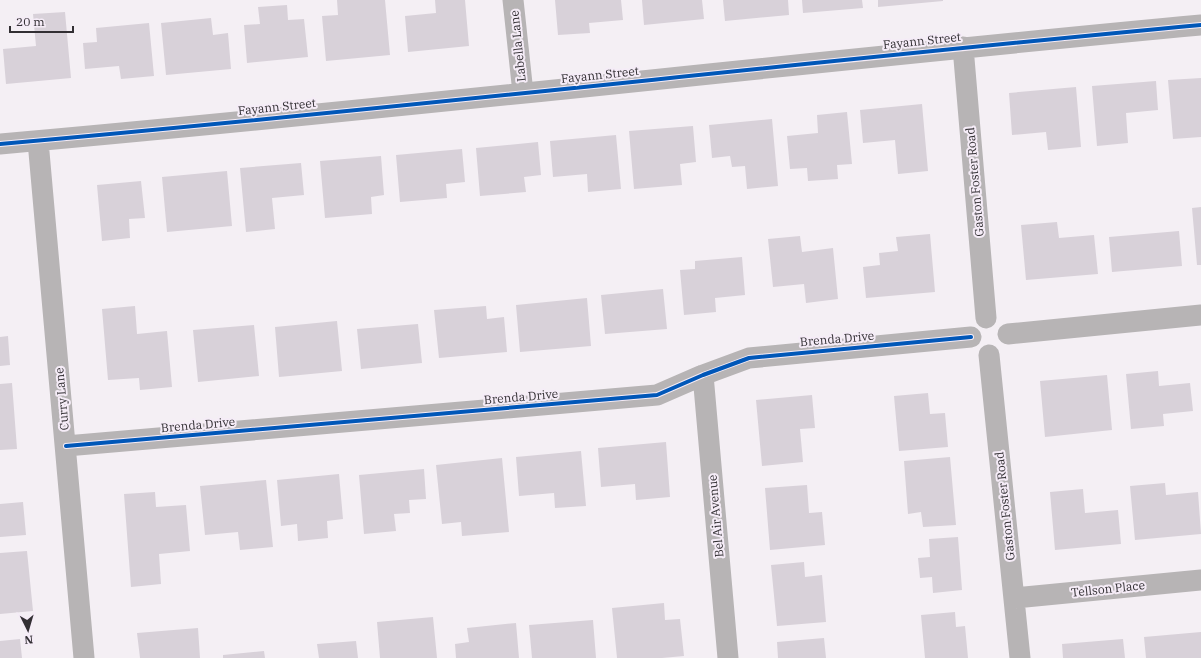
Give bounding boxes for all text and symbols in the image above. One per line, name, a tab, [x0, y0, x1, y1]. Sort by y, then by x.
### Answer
scale bar	[10, 8, 73, 34]
street label: Labella Lane	[506, 10, 529, 82]
text: 20 m	[16, 14, 45, 29]
street label: Fayann Street	[882, 29, 962, 52]
street label: Fayann Street	[560, 63, 640, 86]
street label: Fayann Street	[237, 95, 317, 118]
street label: Gaston Foster Road	[962, 127, 987, 237]
street label: Brenda Drive	[799, 328, 875, 349]
street label: Curry Lane	[51, 367, 72, 431]
street label: Brenda Drive	[483, 386, 559, 407]
street label: Brenda Drive	[160, 414, 236, 435]
street label: Gaston Foster Road	[991, 451, 1018, 561]
street label: Bel Air Avenue	[704, 474, 727, 558]
street label: Tellson Place	[1070, 577, 1146, 600]
north arrow	[8, 610, 48, 650]
text: N	[24, 633, 34, 647]

